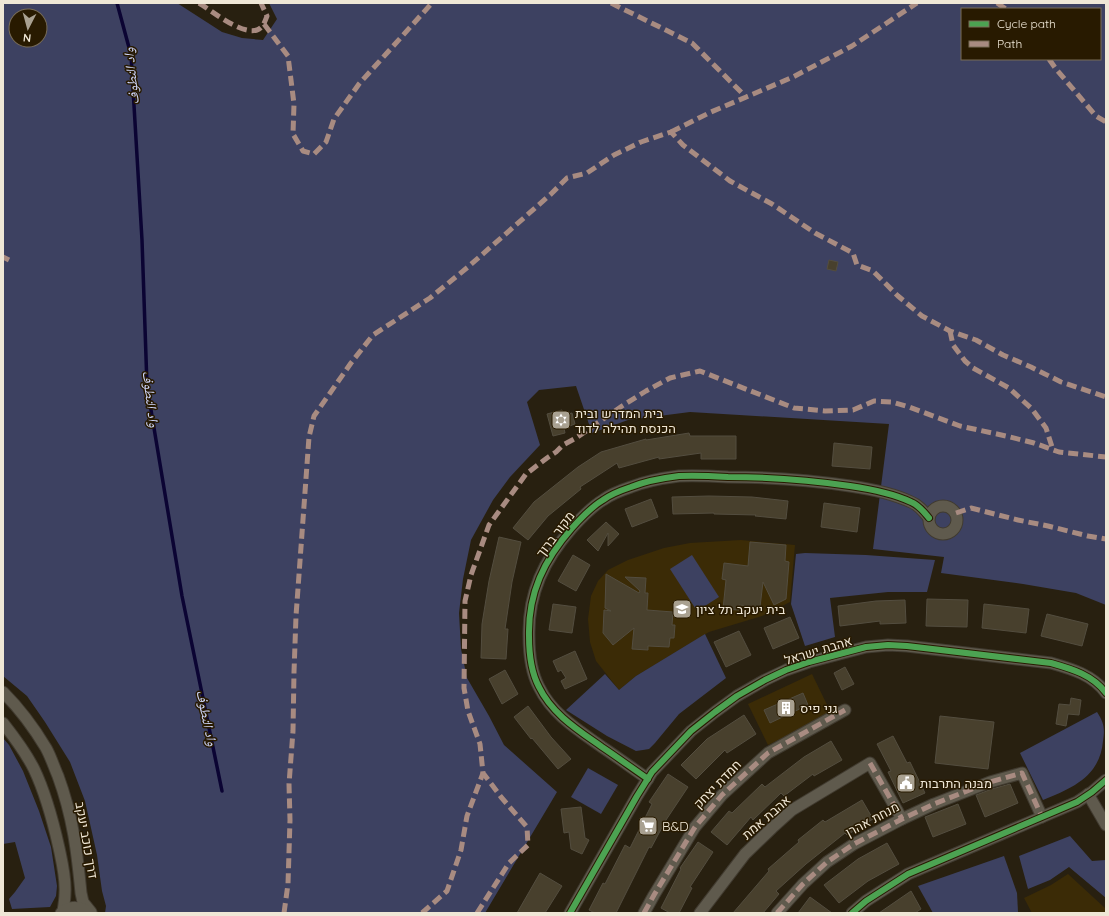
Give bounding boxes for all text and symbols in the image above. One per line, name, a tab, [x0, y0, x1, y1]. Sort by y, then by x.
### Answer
north arrow	[8, 8, 48, 48]
legend	[961, 8, 1101, 60]
text: Cycle path	[997, 16, 1056, 31]
text: N	[22, 31, 32, 45]
text: Path	[997, 36, 1022, 51]
water label: واد النطوف	[119, 46, 143, 105]
water label: واد النطوف	[139, 370, 163, 429]
place label: בית המדרש ובית הכנסת תהילה לדוד	[575, 405, 676, 436]
synagogue icon: בית המדרש ובית הכנסת תהילה לדוד	[550, 409, 572, 431]
street label: מקור ברוך	[532, 508, 578, 560]
school or university icon: בית יעקב תל ציון	[671, 598, 693, 620]
place label: בית יעקב תל ציון	[696, 601, 785, 617]
street label: אהבת ישראל	[782, 632, 854, 668]
water label: واد النطوف	[192, 688, 222, 748]
building icon: גני פיס	[775, 697, 797, 719]
place label: גני פיס	[800, 700, 838, 716]
street label: חמדת יצחק	[690, 756, 744, 812]
public building icon: מבנה התרבות	[895, 772, 917, 794]
place label: מבנה התרבות	[920, 775, 992, 791]
street label: אהבת אמת	[738, 792, 794, 842]
street label: מנחת אהרן	[842, 798, 902, 840]
street label: דרך כוכב יעקב	[72, 800, 102, 880]
supermarket icon: B&D	[637, 815, 659, 837]
place label: B&D	[662, 818, 689, 834]

